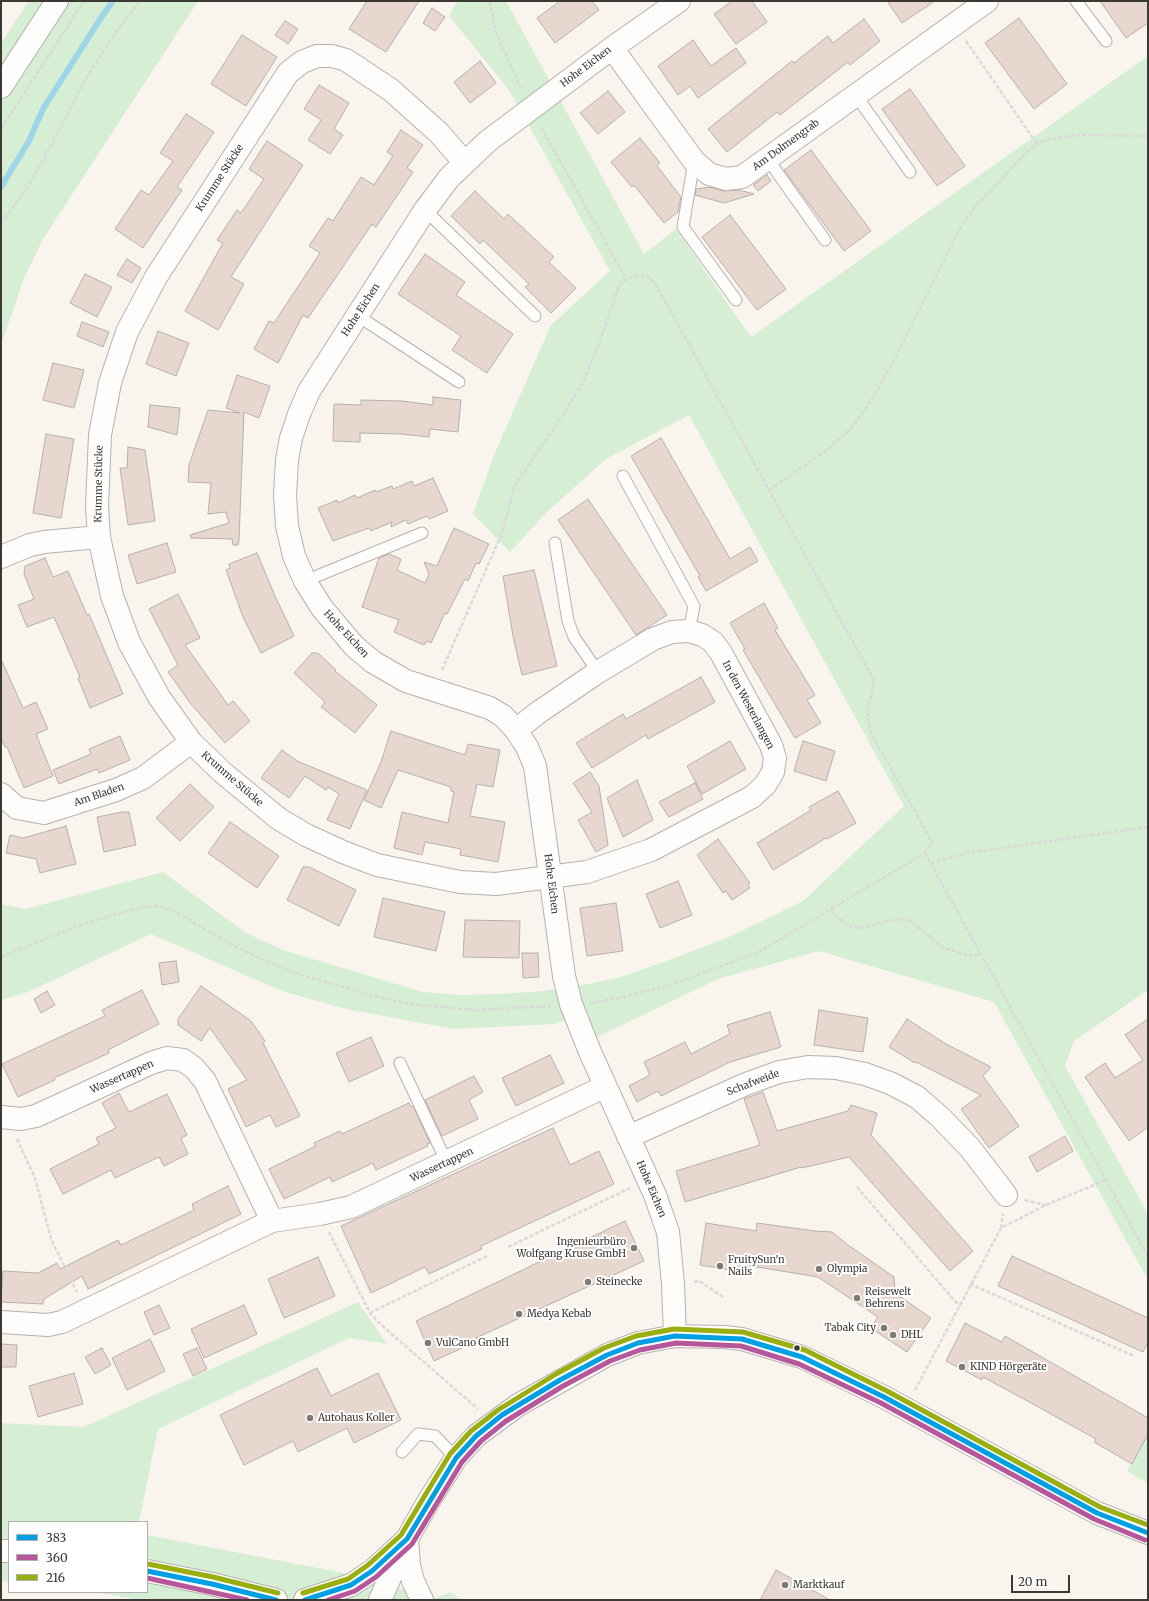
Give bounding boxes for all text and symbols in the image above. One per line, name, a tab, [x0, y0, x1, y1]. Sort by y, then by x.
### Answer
street label: Hohe Eichen	[558, 44, 614, 90]
street label: Am Dolmengrab	[750, 117, 822, 173]
street label: Krumme Stücke	[194, 142, 246, 214]
street label: Hohe Eichen	[339, 281, 383, 339]
street label: Krumme Stücke	[92, 445, 106, 523]
street label: Hohe Eichen	[321, 608, 371, 660]
street label: In den Westerlangen	[720, 659, 776, 751]
street label: Krumme Stücke	[199, 749, 265, 809]
street label: Am Bladen	[72, 781, 126, 809]
street label: Hohe Eichen	[541, 853, 561, 915]
street label: Wassertappen	[88, 1058, 156, 1096]
street label: Schafweide	[725, 1068, 781, 1098]
street label: Wassertappen	[409, 1145, 475, 1185]
street label: Hohe Eichen	[634, 1159, 668, 1219]
place label: Ingenieurbüro Wolfgang Kruse GmbH	[516, 1236, 626, 1260]
marker: Ingenieurbüro Wolfgang Kruse GmbH	[629, 1243, 639, 1253]
place label: FruitySun'n Nails	[728, 1254, 785, 1278]
marker: FruitySun'n Nails	[715, 1261, 725, 1271]
place label: Olympia	[827, 1263, 867, 1275]
marker: Olympia	[814, 1264, 824, 1274]
place label: Steinecke	[596, 1276, 642, 1288]
marker: Steinecke	[583, 1277, 593, 1287]
place label: Reisewelt Behrens	[865, 1286, 911, 1310]
marker: Reisewelt Behrens	[852, 1293, 862, 1303]
place label: Medya Kebab	[527, 1308, 591, 1320]
marker: Medya Kebab	[514, 1309, 524, 1319]
place label: Tabak City	[824, 1322, 876, 1334]
marker: Tabak City	[879, 1323, 889, 1333]
place label: DHL	[901, 1329, 923, 1341]
marker: DHL	[888, 1330, 898, 1340]
place label: VulCano GmbH	[436, 1337, 509, 1349]
marker: VulCano GmbH	[423, 1338, 433, 1348]
unlabelled marker	[792, 1343, 802, 1353]
place label: KIND Hörgeräte	[970, 1361, 1046, 1373]
marker: KIND Hörgeräte	[957, 1362, 967, 1372]
place label: Autohaus Koller	[318, 1412, 394, 1424]
marker: Autohaus Koller	[305, 1413, 315, 1423]
legend	[8, 1521, 148, 1593]
text: 383	[46, 1530, 66, 1545]
text: 360	[46, 1550, 68, 1565]
scale bar	[1013, 1567, 1072, 1593]
text: 216	[46, 1570, 65, 1585]
text: 20 m	[1018, 1574, 1047, 1589]
place label: Marktkauf	[793, 1579, 844, 1591]
marker: Marktkauf	[780, 1580, 790, 1590]

